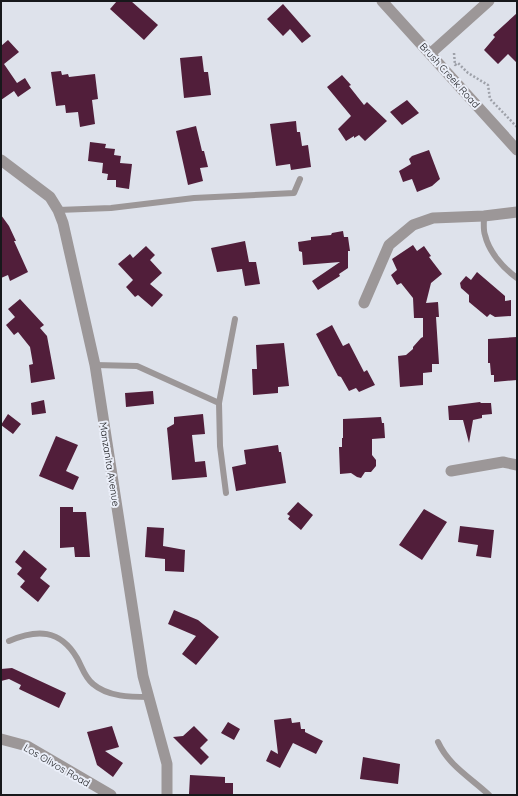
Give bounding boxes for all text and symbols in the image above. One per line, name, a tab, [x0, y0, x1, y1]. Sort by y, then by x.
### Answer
street label: Brush Creek Road	[417, 40, 482, 111]
street label: Manzanita Avenue	[96, 421, 123, 508]
street label: Los Olivos Road	[21, 741, 92, 790]

